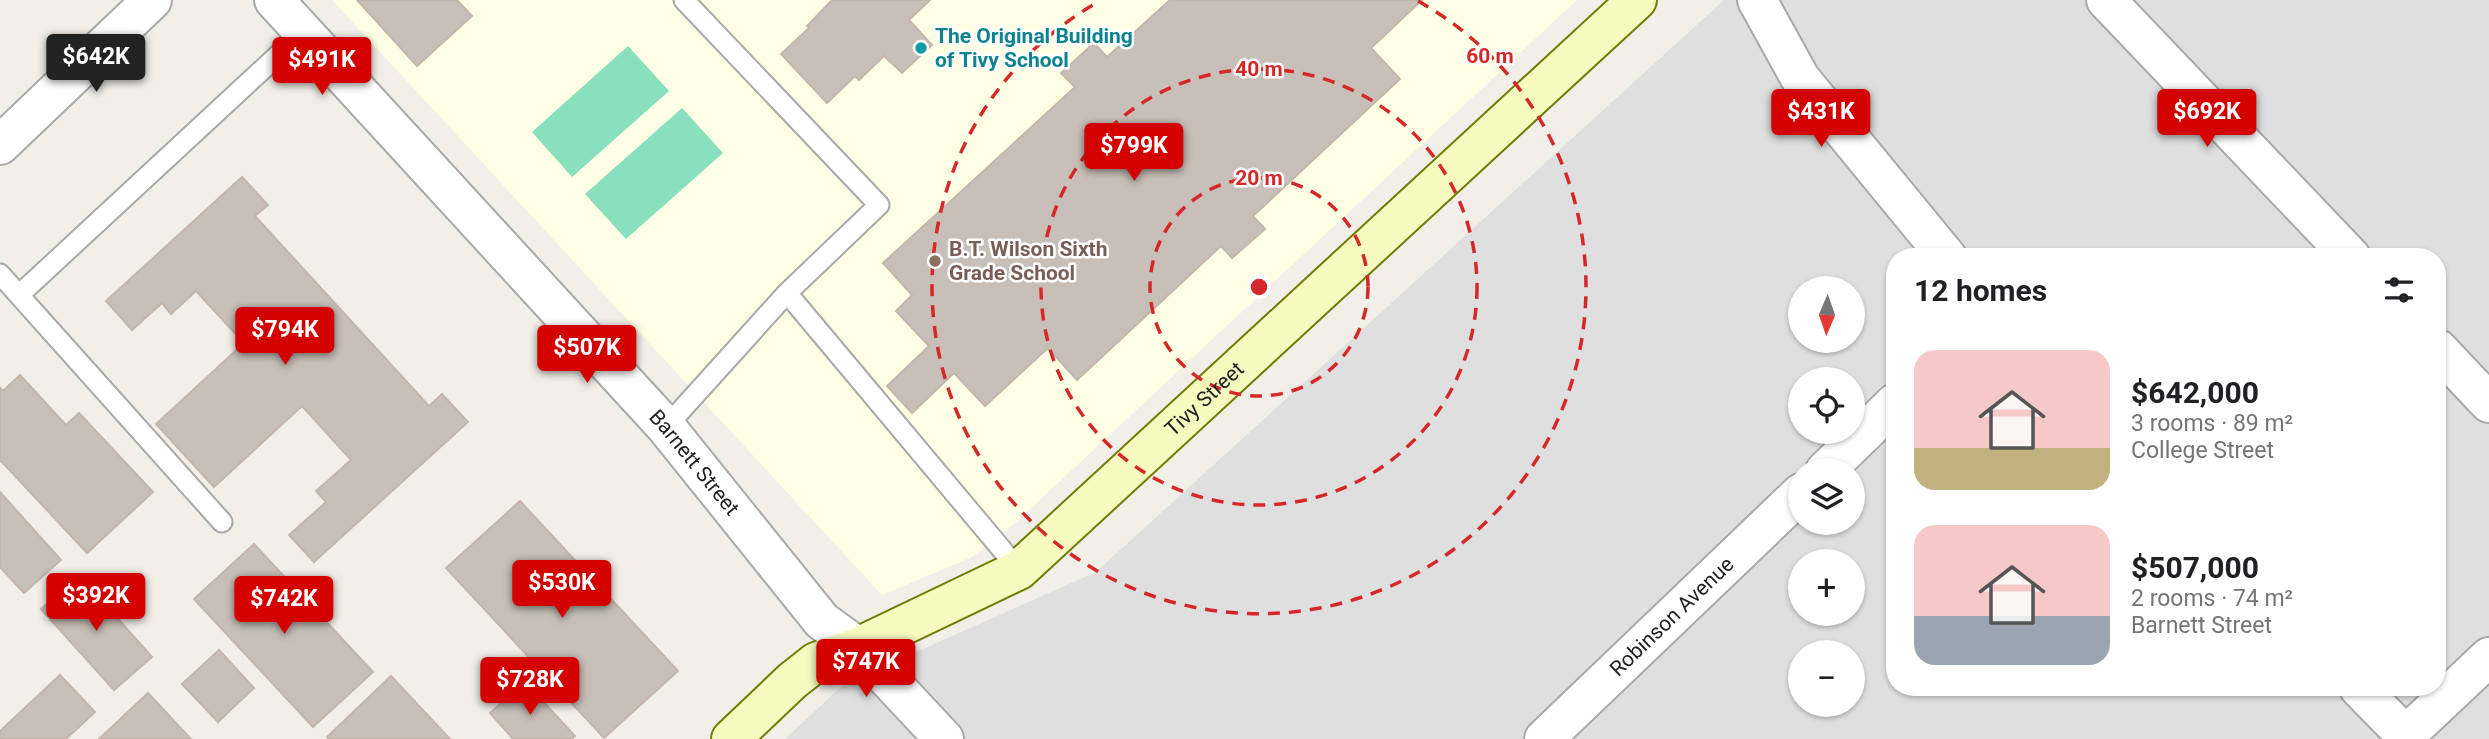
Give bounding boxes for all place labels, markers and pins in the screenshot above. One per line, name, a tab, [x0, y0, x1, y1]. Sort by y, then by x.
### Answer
place label: The Original Building of Tivy School	[935, 24, 1133, 72]
pin: $642K	[47, 34, 145, 94]
pin: $491K	[273, 38, 371, 97]
marker: The Original Building of Tivy School	[913, 40, 929, 56]
pin: $431K	[1772, 90, 1870, 149]
pin: $692K	[2158, 90, 2256, 149]
pin: $799K	[1085, 124, 1183, 183]
place label: B.T. Wilson Sixth Grade School	[949, 237, 1107, 285]
marker: B.T. Wilson Sixth Grade School	[927, 253, 943, 269]
centre of rings	[1247, 275, 1271, 299]
pin: $794K	[236, 308, 334, 367]
pin: $507K	[538, 326, 636, 385]
pin: $530K	[513, 560, 611, 620]
pin: $392K	[47, 574, 145, 633]
pin: $742K	[235, 576, 333, 636]
pin: $747K	[817, 640, 915, 699]
pin: $728K	[481, 658, 579, 717]

